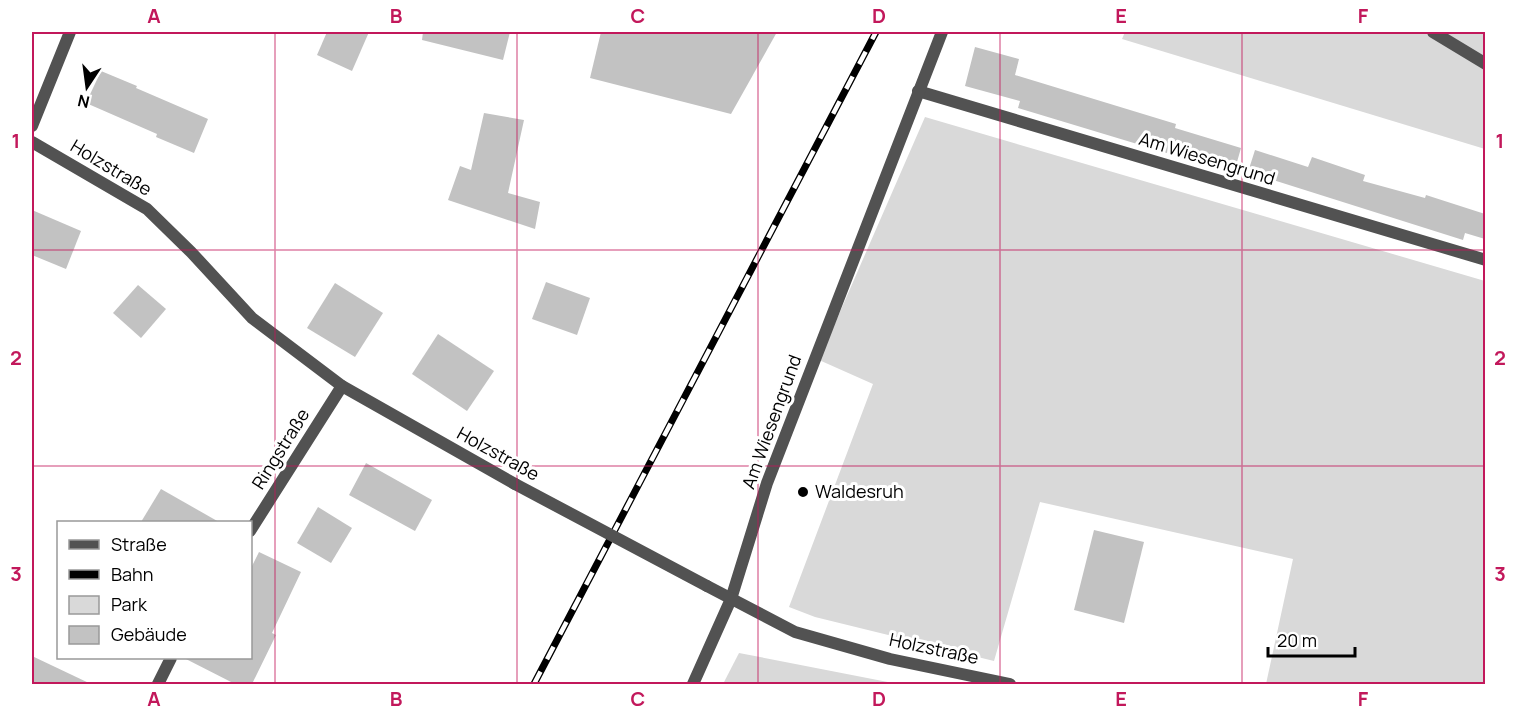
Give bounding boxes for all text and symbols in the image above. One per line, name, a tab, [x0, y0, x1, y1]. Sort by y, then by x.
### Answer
text: A	[147, 2, 161, 29]
text: B	[390, 2, 403, 29]
text: C	[631, 2, 645, 29]
text: D	[872, 2, 886, 29]
text: E	[1115, 2, 1127, 29]
text: F	[1358, 2, 1369, 29]
north arrow	[57, 57, 117, 117]
text: N	[76, 90, 92, 114]
street label: Am Wiesengrund	[1136, 126, 1278, 190]
text: 1	[12, 127, 20, 154]
text: 1	[1496, 127, 1504, 154]
street label: Holzstraße	[66, 133, 157, 201]
text: 2	[10, 344, 22, 371]
text: 2	[1494, 344, 1506, 371]
street label: Am Wiesengrund	[736, 351, 806, 492]
street label: Ringstraße	[246, 404, 314, 493]
street label: Holzstraße	[453, 421, 544, 486]
place label: Waldesruh	[815, 479, 904, 503]
marker: Waldesruh	[796, 485, 810, 499]
legend	[57, 521, 252, 659]
text: Straße	[111, 532, 167, 556]
text: 3	[10, 560, 22, 587]
text: 3	[1494, 560, 1506, 587]
text: Bahn	[111, 562, 153, 586]
text: Park	[111, 592, 148, 616]
scale bar	[1268, 620, 1355, 658]
text: Gebäude	[111, 622, 187, 646]
street label: Holzstraße	[887, 627, 981, 669]
text: 20 m	[1277, 628, 1317, 652]
text: A	[147, 685, 161, 712]
text: B	[390, 685, 403, 712]
text: C	[631, 685, 645, 712]
text: D	[872, 685, 886, 712]
text: E	[1115, 685, 1127, 712]
text: F	[1358, 685, 1369, 712]

